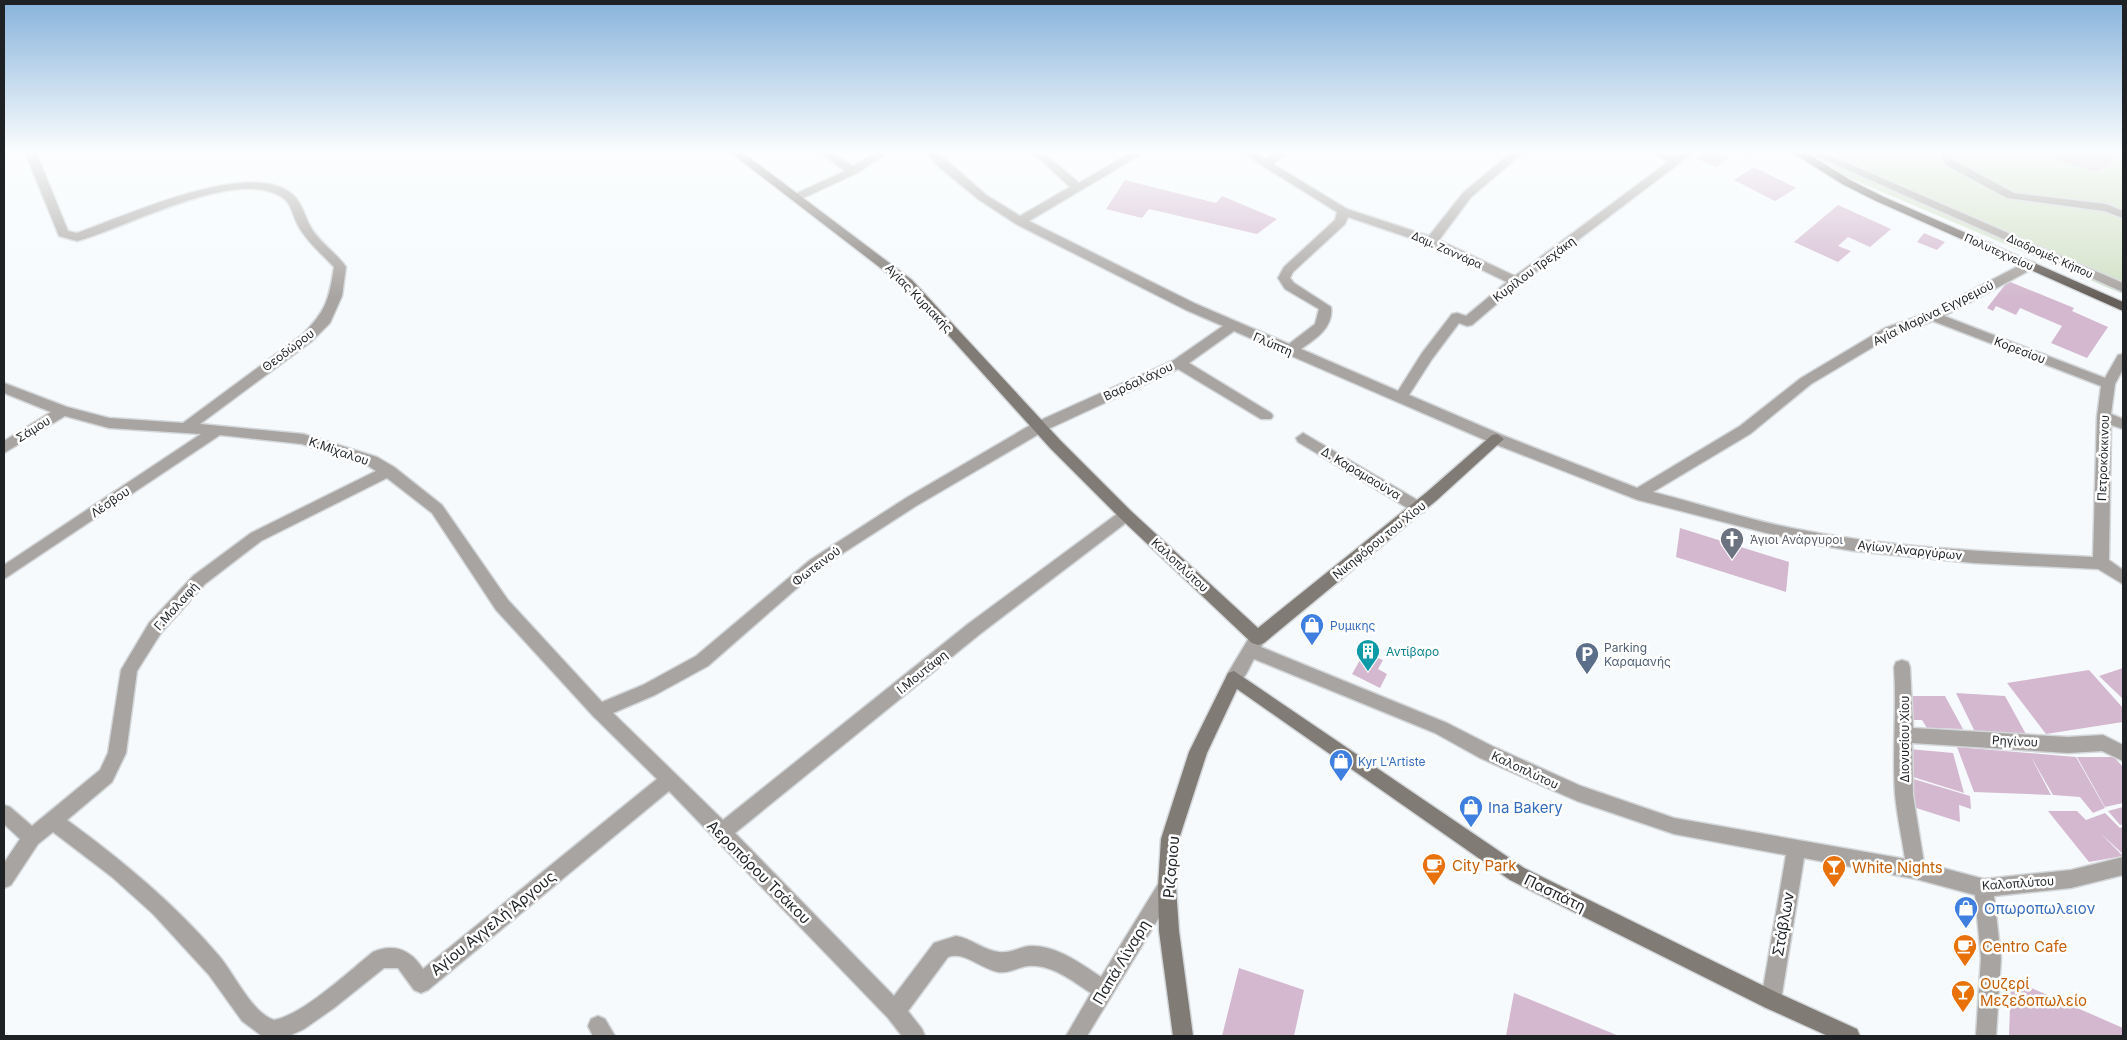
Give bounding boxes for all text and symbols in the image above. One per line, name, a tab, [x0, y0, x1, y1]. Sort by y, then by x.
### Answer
street label: Δαμ. Ζαννάρα	[1410, 228, 1484, 272]
street label: Πολυτεχνείου	[1962, 231, 2036, 273]
street label: Διαδρομές Κήπου	[2005, 231, 2095, 281]
street label: Κυρίλου Τρεχάκη	[1490, 233, 1578, 305]
street label: Αγίας Κυριακής	[882, 260, 956, 336]
street label: Αγία Μαρίνα Εγγρεμού	[1870, 277, 1996, 349]
street label: Θεοδώρου	[259, 326, 317, 374]
street label: Γλύπτη	[1251, 329, 1295, 359]
street label: Κορεσίου	[1992, 333, 2048, 367]
street label: Βαρδαλάχου	[1101, 358, 1175, 404]
street label: Σάμου	[13, 413, 53, 445]
street label: Πετροκόκκινου	[2094, 415, 2112, 501]
street label: Κ.Μίχαλου	[307, 434, 371, 468]
street label: Δ. Καραμαούνα	[1319, 443, 1403, 503]
street label: Λέσβου	[88, 484, 132, 520]
street label: Νικηφόρου του Χίου	[1329, 498, 1429, 582]
church icon: Άγιοι Ανάργυροι	[1719, 526, 1745, 560]
place label: Άγιοι Ανάργυροι	[1750, 532, 1844, 547]
street label: Καλοπλύτου	[1148, 535, 1212, 595]
street label: Αγίων Αναργύρων	[1857, 537, 1963, 563]
street label: Φωτεινού	[789, 543, 843, 589]
street label: Γ.Μαλαφή	[150, 579, 202, 633]
shop icon: Ρυμικης	[1299, 612, 1325, 646]
place label: Ρυμικης	[1330, 618, 1375, 633]
building icon: Αντίβαρο	[1355, 638, 1381, 672]
place label: Parking Καραμανής	[1604, 640, 1671, 669]
parking icon: Parking Καραμανής	[1574, 641, 1600, 675]
place label: Αντίβαρο	[1386, 644, 1439, 659]
street label: Ι.Μουτάφη	[894, 647, 950, 697]
street label: Διονυσίου Χίου	[1897, 696, 1912, 782]
street label: Ρηγίνου	[1992, 732, 2038, 750]
shop icon: Kyr L'Artiste	[1328, 748, 1354, 782]
street label: Καλοπλύτου	[1489, 748, 1561, 792]
place label: Kyr L'Artiste	[1358, 754, 1426, 769]
shop icon: Ina Bakery	[1458, 794, 1484, 828]
place label: Ina Bakery	[1488, 798, 1563, 817]
street label: Αεροπόρου Τσάκου	[703, 816, 815, 928]
street label: Ριζαριου	[1159, 835, 1183, 899]
cafe icon: City Park	[1421, 852, 1447, 886]
bar icon: White Nights	[1821, 854, 1847, 888]
place label: City Park	[1452, 856, 1517, 875]
place label: White Nights	[1852, 858, 1943, 877]
street label: Αγίου Αγγελή Άργους	[426, 867, 560, 979]
street label: Πασπάτη	[1521, 870, 1589, 916]
street label: Καλοπλύτου	[1981, 873, 2055, 893]
street label: Στάβλων	[1768, 890, 1798, 958]
shop icon: Οπωροπωλειον	[1953, 895, 1979, 929]
place label: Οπωροπωλειον	[1984, 899, 2095, 918]
street label: Παπά Λίναρη	[1088, 916, 1154, 1008]
cafe icon: Centro Cafe	[1952, 933, 1978, 967]
place label: Centro Cafe	[1982, 937, 2067, 956]
place label: Ουζερί Μεζεδοπωλείο	[1980, 974, 2087, 1010]
bar icon: Ουζερί Μεζεδοπωλείο	[1950, 979, 1976, 1013]

